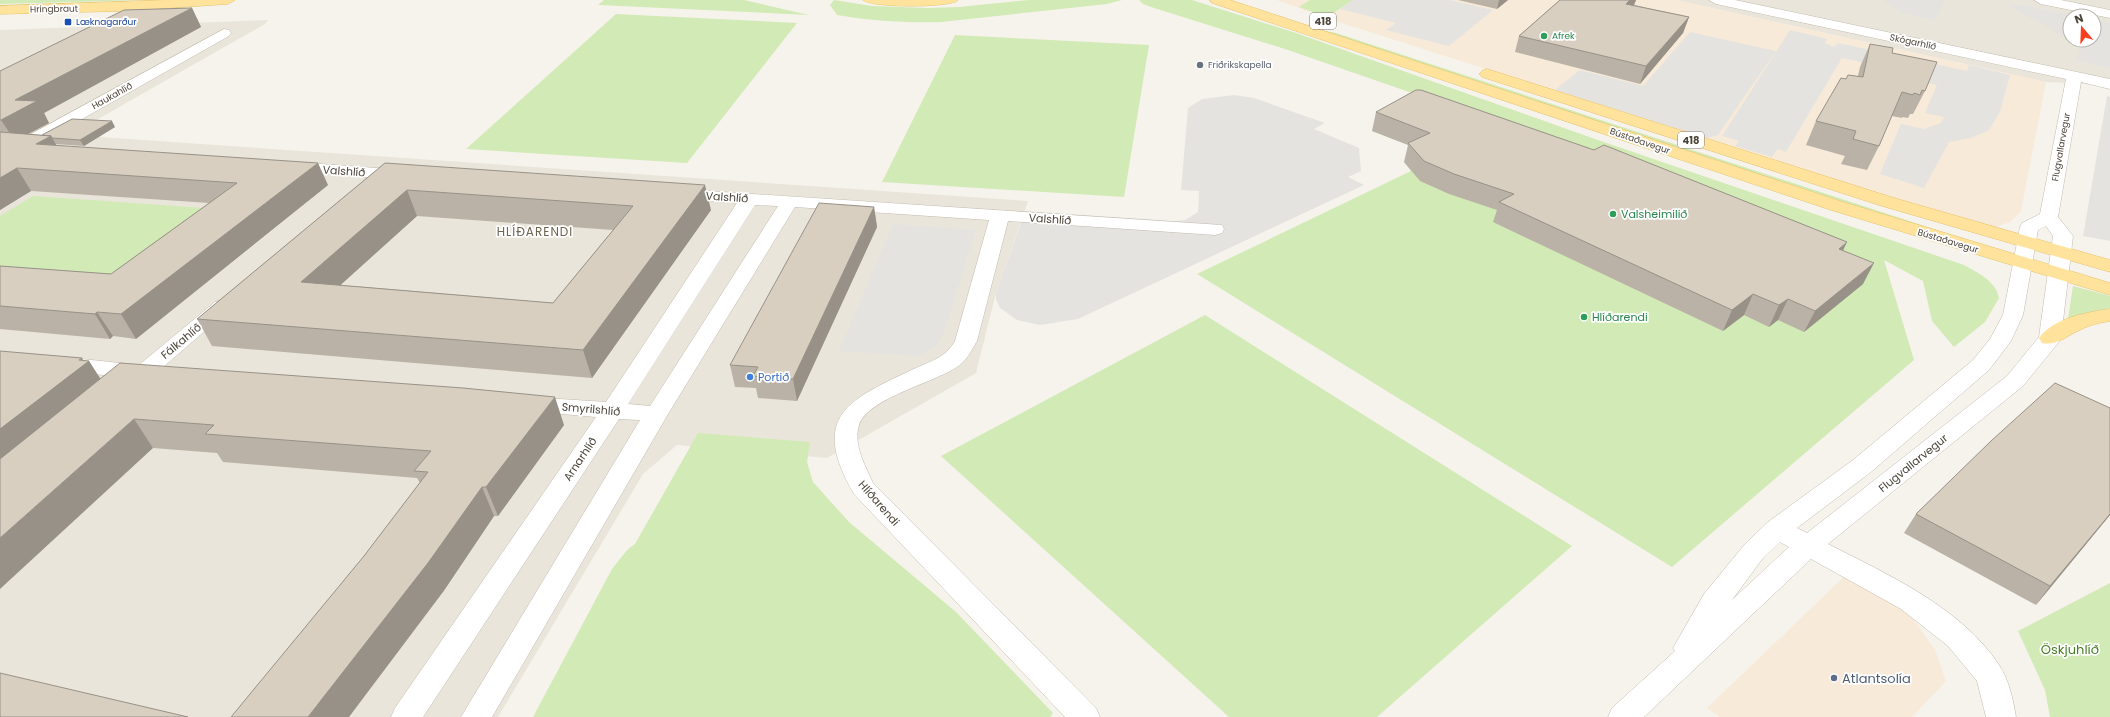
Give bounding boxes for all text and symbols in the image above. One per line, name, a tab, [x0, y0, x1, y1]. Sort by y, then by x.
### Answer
street label: Hringbraut	[30, 3, 78, 15]
north arrow	[2062, 8, 2102, 48]
text: N	[2072, 10, 2085, 27]
road number: 418	[1310, 13, 1336, 29]
place label: Læknagarður	[76, 16, 137, 28]
marker: Læknagarður	[63, 17, 73, 27]
place label: Afrek	[1552, 30, 1575, 42]
marker: Afrek	[1539, 31, 1549, 41]
street label: Skógarhlíð	[1889, 31, 1938, 53]
place label: Friðrikskapella	[1208, 59, 1272, 71]
marker: Friðrikskapella	[1195, 60, 1205, 70]
street label: Haukahlíð	[90, 80, 135, 112]
street label: Flugvallarvegur	[2049, 111, 2073, 182]
street label: Bústaðavegur	[1608, 125, 1672, 157]
road number: 418	[1678, 132, 1704, 148]
street label: Valshlíð	[322, 162, 366, 180]
street label: Valshlíð	[705, 188, 749, 206]
place label: Valsheimilið	[1621, 206, 1687, 222]
marker: Valsheimilið	[1608, 209, 1618, 219]
street label: Valshlíð	[1028, 210, 1072, 228]
district label: HLÍÐARENDI	[497, 223, 573, 240]
street label: Bústaðavegur	[1916, 226, 1980, 256]
place label: Hlíðarendi	[1592, 309, 1648, 325]
marker: Hlíðarendi	[1579, 312, 1589, 322]
street label: Fálkahlíð	[157, 319, 205, 363]
place label: Portið	[758, 369, 789, 385]
marker: Portið	[745, 372, 755, 382]
street label: Smyrilshlíð	[561, 398, 621, 420]
street label: Flugvallarvegur	[1875, 430, 1951, 496]
street label: Arnarhlíð	[560, 434, 600, 484]
street label: Hlíðarendi	[855, 477, 903, 529]
park label: Öskjuhlíð	[2041, 640, 2099, 659]
place label: Atlantsolía	[1842, 669, 1911, 688]
marker: Atlantsolía	[1829, 673, 1839, 683]

